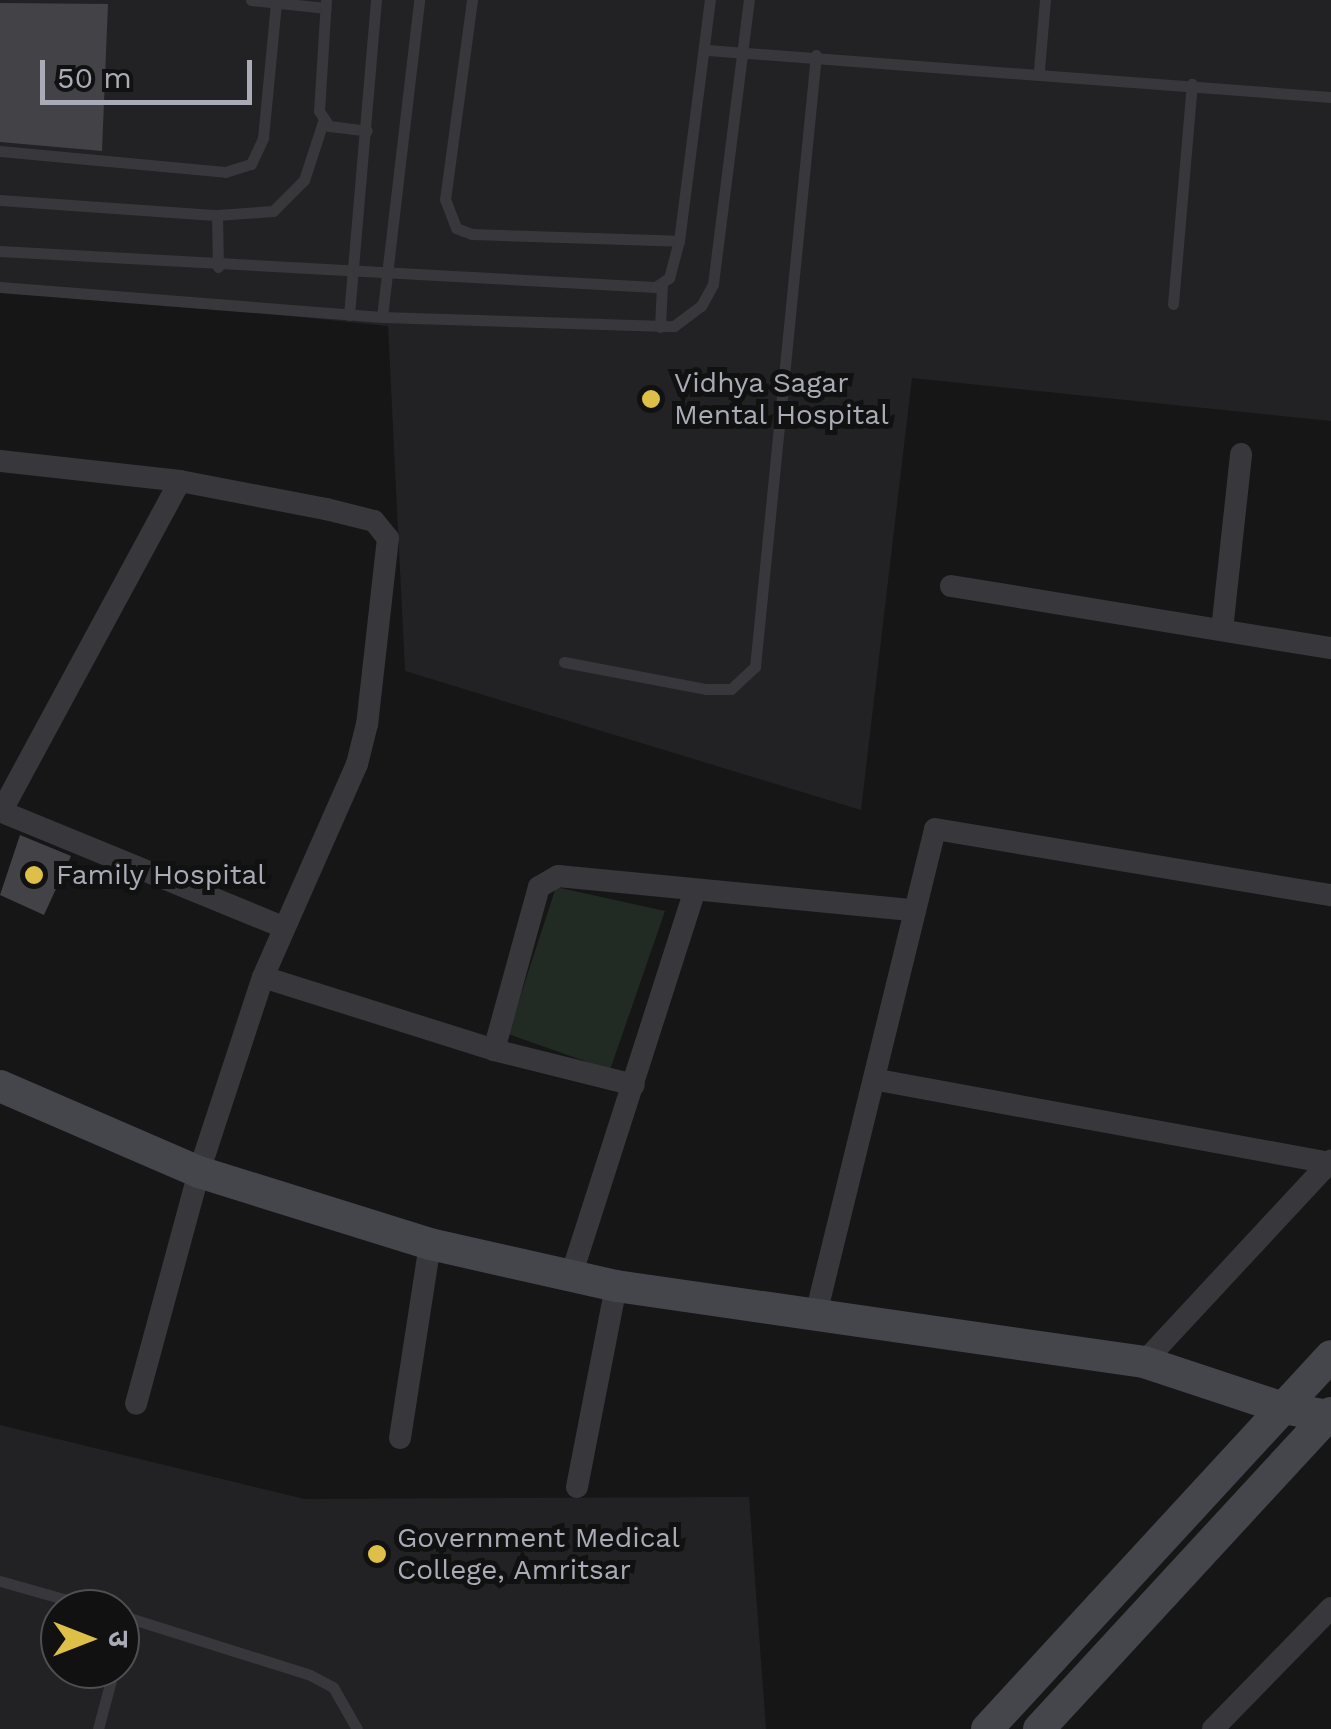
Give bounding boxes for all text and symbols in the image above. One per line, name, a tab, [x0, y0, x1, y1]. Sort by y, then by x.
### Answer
scale bar	[45, 40, 258, 102]
text: 50 m	[57, 60, 132, 95]
place label: Vidhya Sagar Mental Hospital	[674, 366, 890, 432]
marker: Vidhya Sagar Mental Hospital	[638, 386, 664, 412]
place label: Family Hospital	[56, 858, 267, 892]
marker: Family Hospital	[21, 862, 47, 888]
place label: Government Medical College, Amritsar	[397, 1521, 680, 1587]
marker: Government Medical College, Amritsar	[366, 1543, 388, 1565]
north arrow	[40, 1589, 140, 1689]
text: उ	[102, 1631, 135, 1647]

